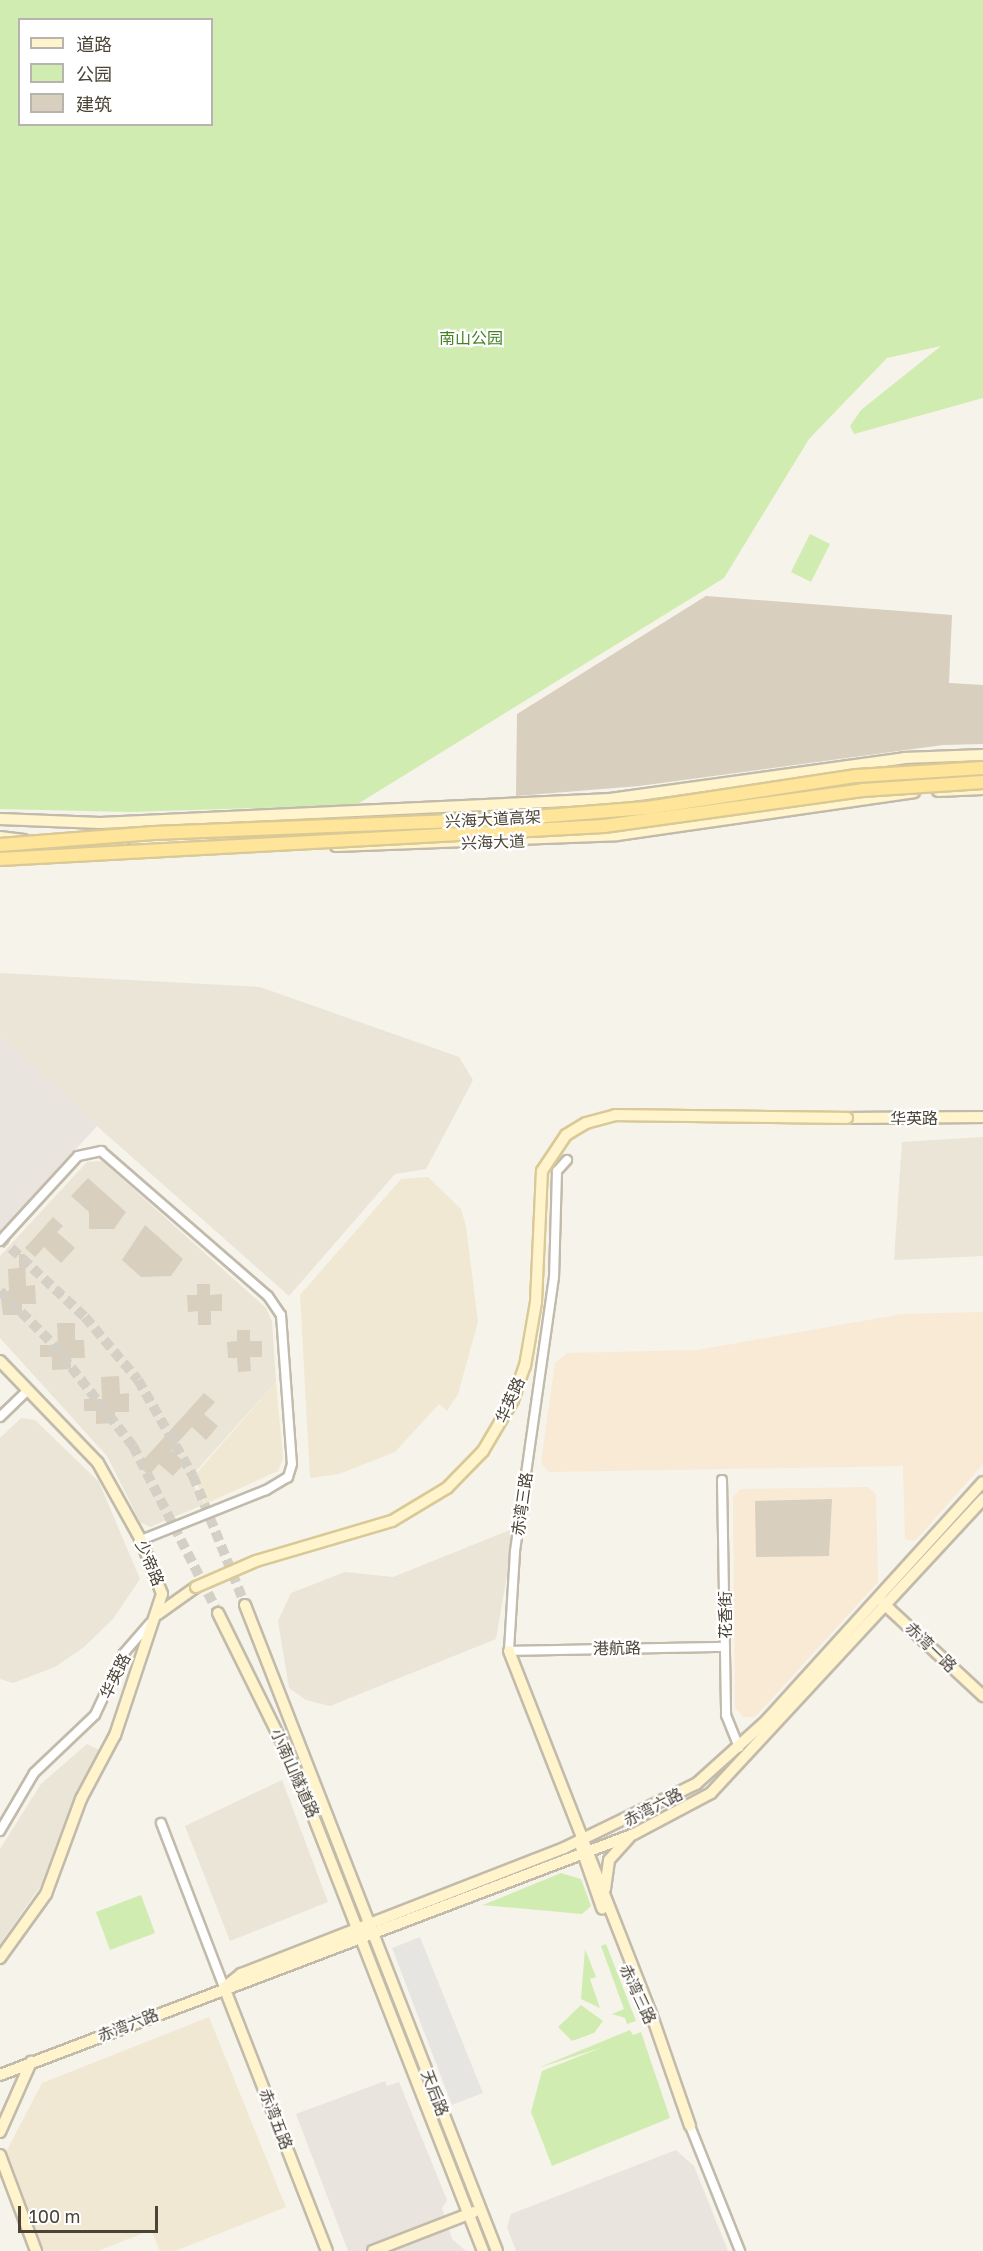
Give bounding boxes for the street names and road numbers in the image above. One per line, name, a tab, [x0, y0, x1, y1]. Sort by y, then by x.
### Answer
street label: 兴海大道高架	[445, 807, 541, 831]
street label: 兴海大道	[461, 831, 525, 853]
street label: 华英路	[890, 1108, 938, 1128]
street label: 华英路	[491, 1374, 529, 1426]
street label: 赤湾三路	[508, 1471, 536, 1537]
street label: 少帝路	[132, 1537, 168, 1589]
street label: 花香街	[715, 1591, 735, 1639]
street label: 赤湾一路	[901, 1618, 961, 1676]
street label: 港航路	[593, 1638, 641, 1658]
street label: 华英路	[96, 1650, 134, 1702]
street label: 小南山隧道路	[267, 1725, 323, 1821]
street label: 赤湾六路	[620, 1784, 686, 1830]
street label: 赤湾三路	[616, 1961, 660, 2027]
street label: 赤湾六路	[95, 2005, 161, 2045]
street label: 天后路	[417, 2067, 453, 2119]
street label: 赤湾五路	[256, 2086, 296, 2152]

